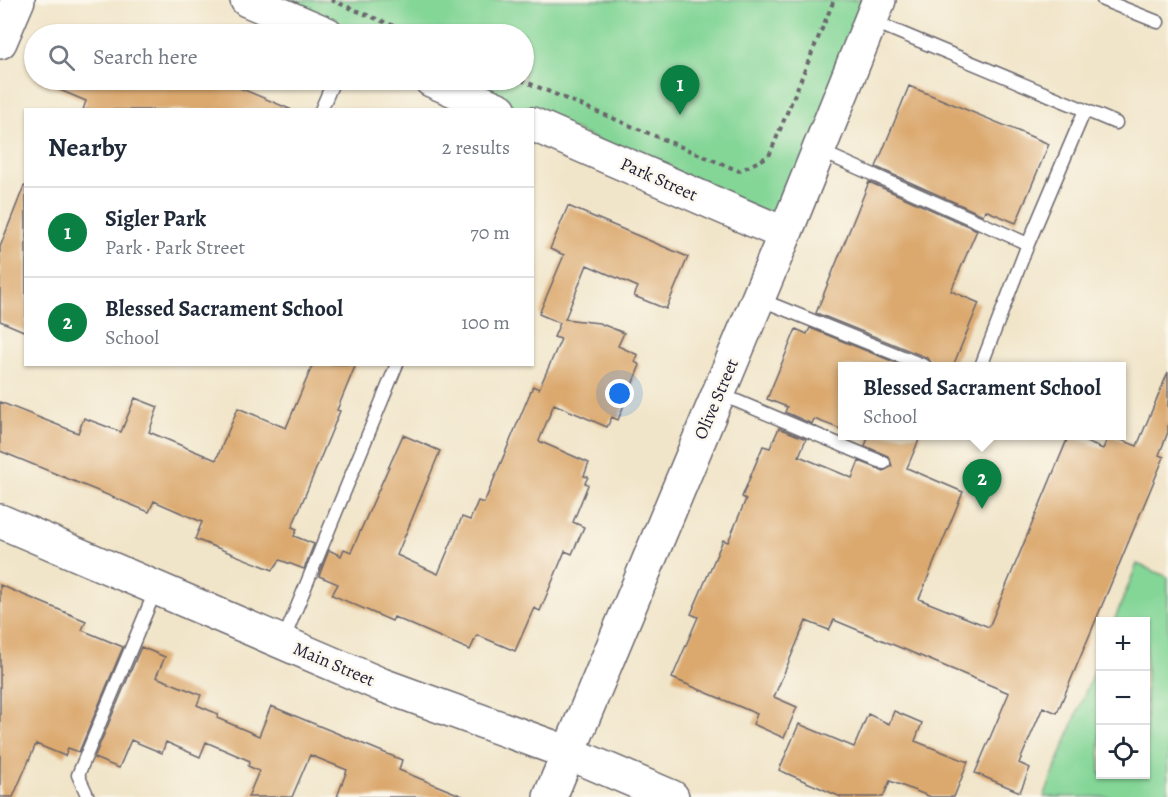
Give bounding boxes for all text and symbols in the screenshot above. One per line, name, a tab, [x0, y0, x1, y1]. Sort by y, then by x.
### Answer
search box	[24, 24, 534, 90]
icon: search	[45, 41, 78, 74]
text: Search here	[93, 42, 198, 72]
pin: 1	[660, 66, 700, 115]
text: Nearby	[48, 130, 127, 165]
text: 2 results	[442, 134, 510, 161]
street label: Park Street	[617, 151, 701, 207]
text: Sigler Park	[105, 204, 206, 234]
text: 1	[64, 219, 71, 246]
text: 70 m	[470, 219, 510, 246]
text: Park · Park Street	[105, 234, 245, 261]
text: Blessed Sacrament School	[105, 294, 343, 324]
text: 2	[63, 309, 72, 336]
text: 100 m	[461, 309, 510, 336]
text: School	[105, 324, 159, 351]
street label: Olive Street	[688, 355, 744, 443]
popup	[838, 362, 1126, 440]
text: Blessed Sacrament School	[863, 373, 1101, 403]
your location	[605, 379, 634, 408]
text: School	[863, 403, 917, 430]
pin: 2	[962, 460, 1002, 509]
map controls	[1096, 617, 1150, 779]
button: +	[1096, 617, 1150, 671]
street label: Main Street	[290, 636, 378, 692]
button: −	[1096, 671, 1150, 725]
button: locate	[1096, 725, 1150, 779]

